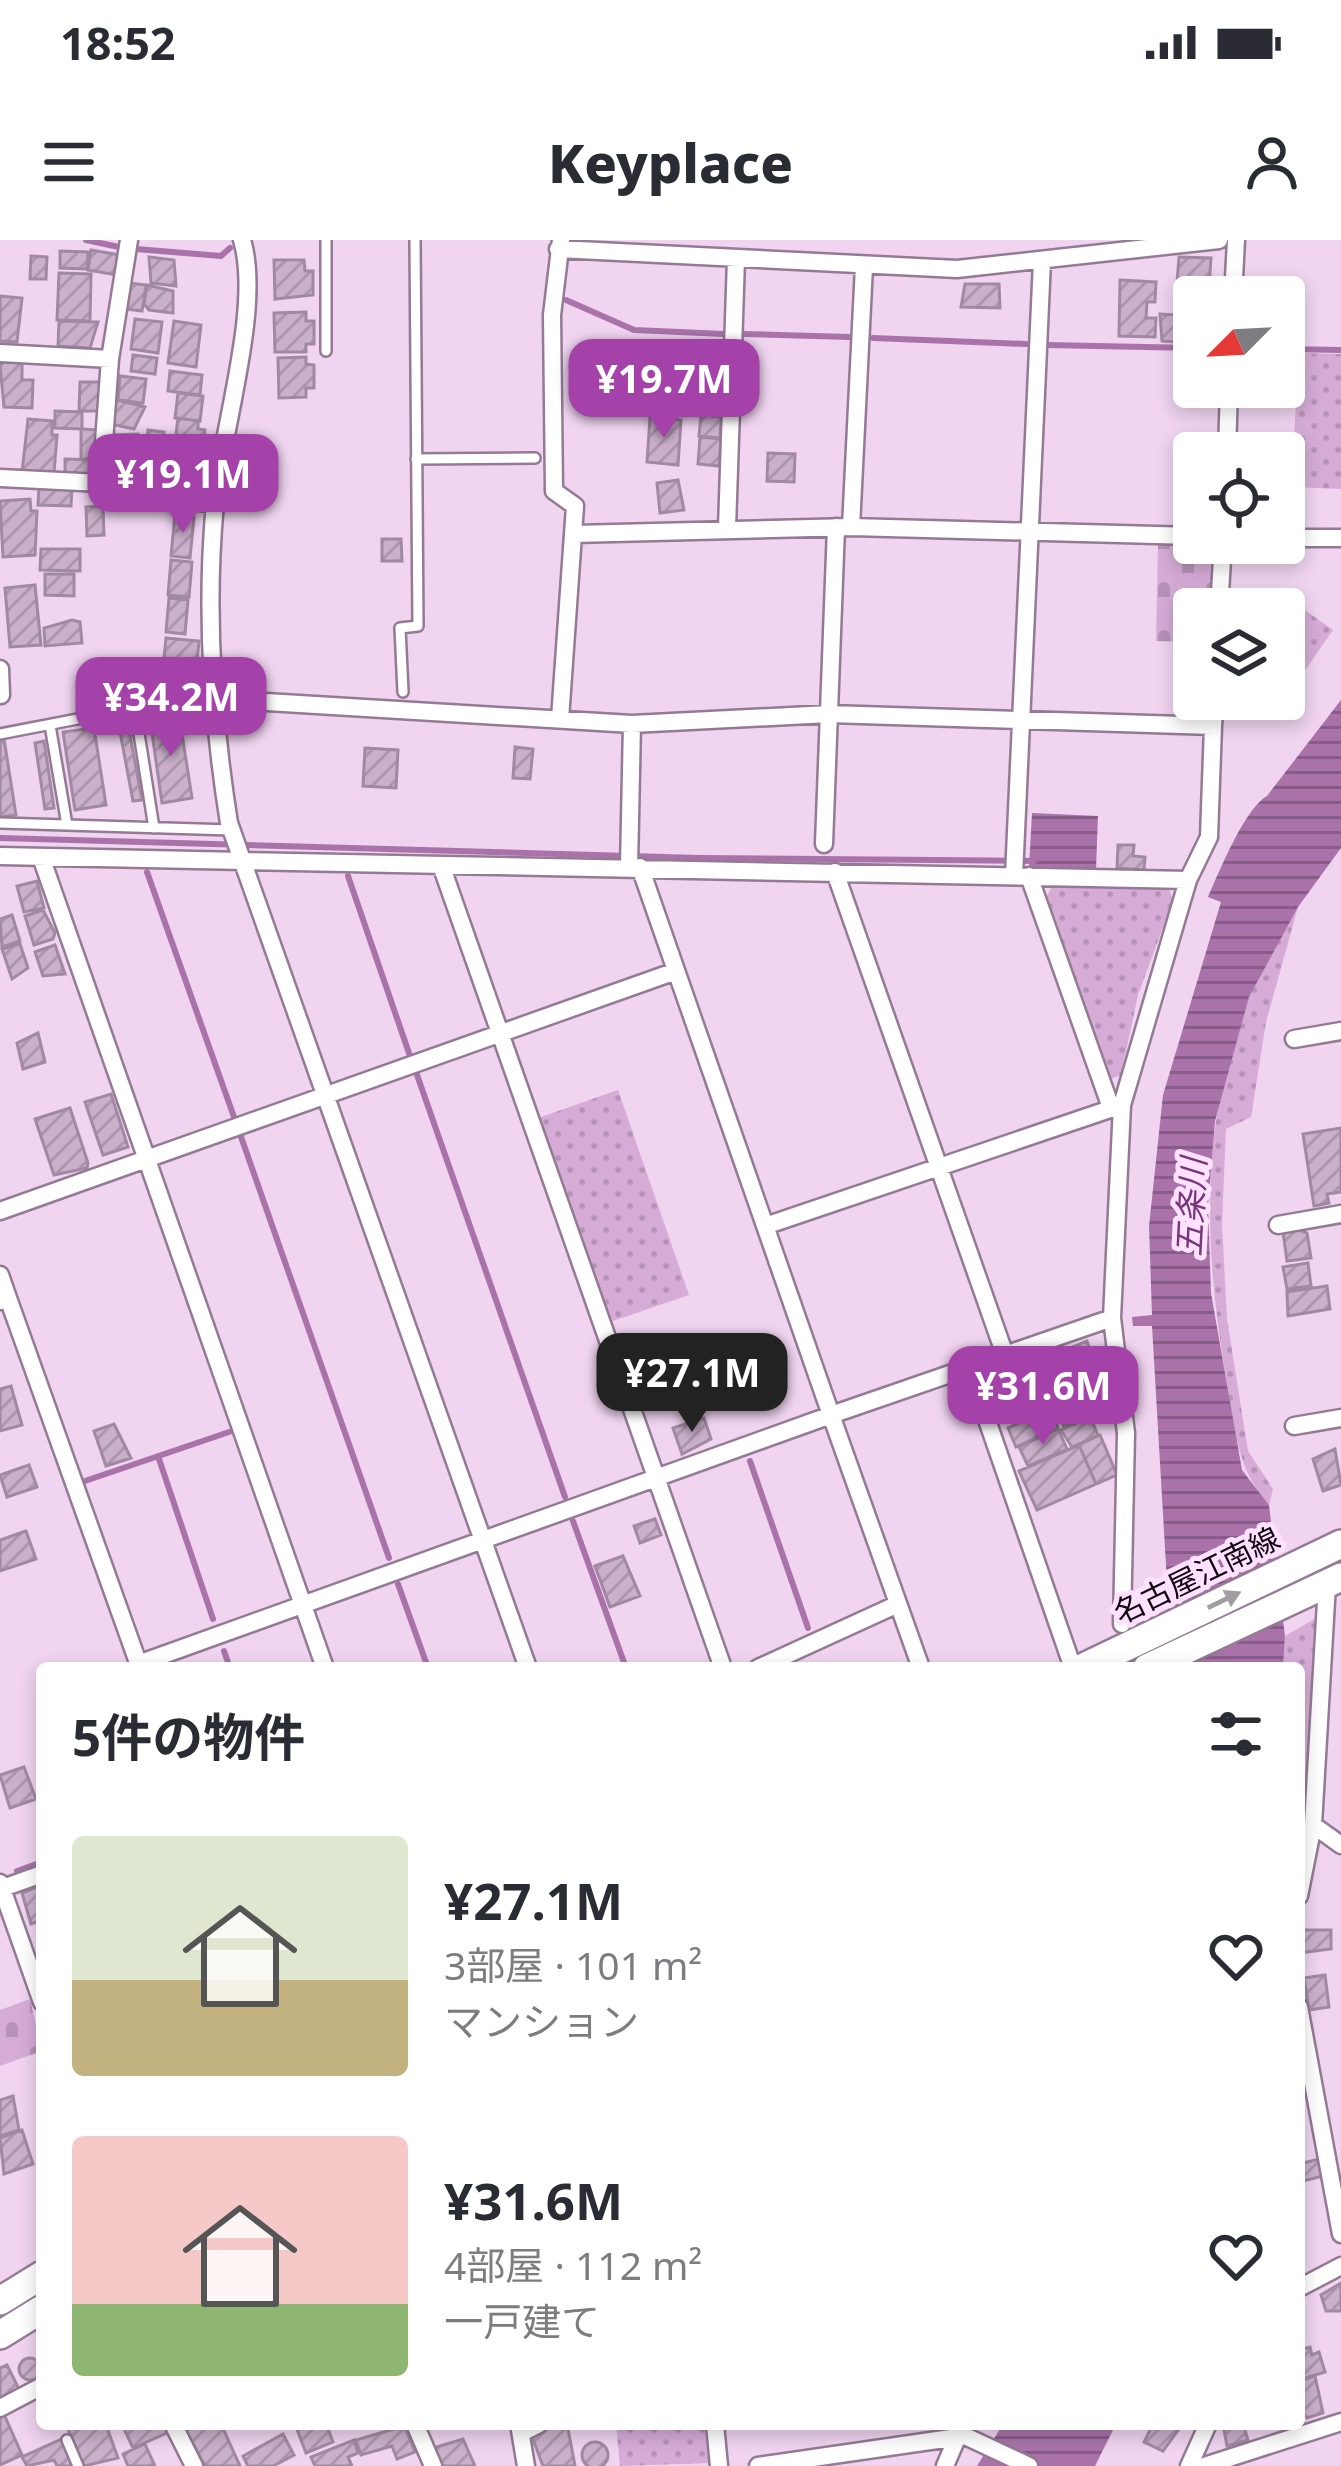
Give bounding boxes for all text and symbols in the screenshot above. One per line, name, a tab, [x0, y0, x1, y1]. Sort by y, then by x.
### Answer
text: 18:52	[60, 12, 176, 73]
text: Keyplace	[548, 125, 793, 199]
icon: menu	[36, 129, 102, 195]
icon: person	[1239, 129, 1305, 195]
north arrow	[1173, 276, 1305, 408]
map controls	[1173, 276, 1305, 720]
pin: ¥19.7M	[566, 339, 762, 441]
text: ¥19.7M	[596, 351, 732, 404]
button: locate	[1173, 432, 1305, 564]
pin: ¥19.1M	[85, 434, 281, 536]
text: ¥19.1M	[115, 446, 251, 499]
button: layers	[1173, 588, 1305, 720]
pin: ¥34.2M	[73, 657, 269, 759]
text: ¥34.2M	[103, 669, 239, 722]
water label: 五条川	[1165, 1153, 1216, 1258]
pin: ¥27.1M	[594, 1333, 790, 1435]
text: ¥27.1M	[624, 1345, 760, 1398]
pin: ¥31.6M	[945, 1346, 1141, 1448]
text: ¥31.6M	[975, 1358, 1111, 1411]
street label: 名古屋江南線	[1106, 1517, 1286, 1633]
one-way arrow	[1207, 1590, 1242, 1610]
text: 5件の物件	[72, 1701, 305, 1771]
icon: filters	[1203, 1701, 1269, 1767]
text: ¥27.1M	[444, 1865, 623, 1935]
icon: home	[168, 1884, 312, 2028]
icon: heart	[1203, 1923, 1269, 1989]
text: 3部屋 · 101 m²	[444, 1938, 702, 1991]
text: マンション	[444, 1994, 639, 2047]
text: ¥31.6M	[444, 2165, 623, 2235]
icon: home	[168, 2184, 312, 2328]
icon: heart	[1203, 2223, 1269, 2289]
text: 4部屋 · 112 m²	[444, 2238, 702, 2291]
text: 一戸建て	[444, 2294, 600, 2347]

